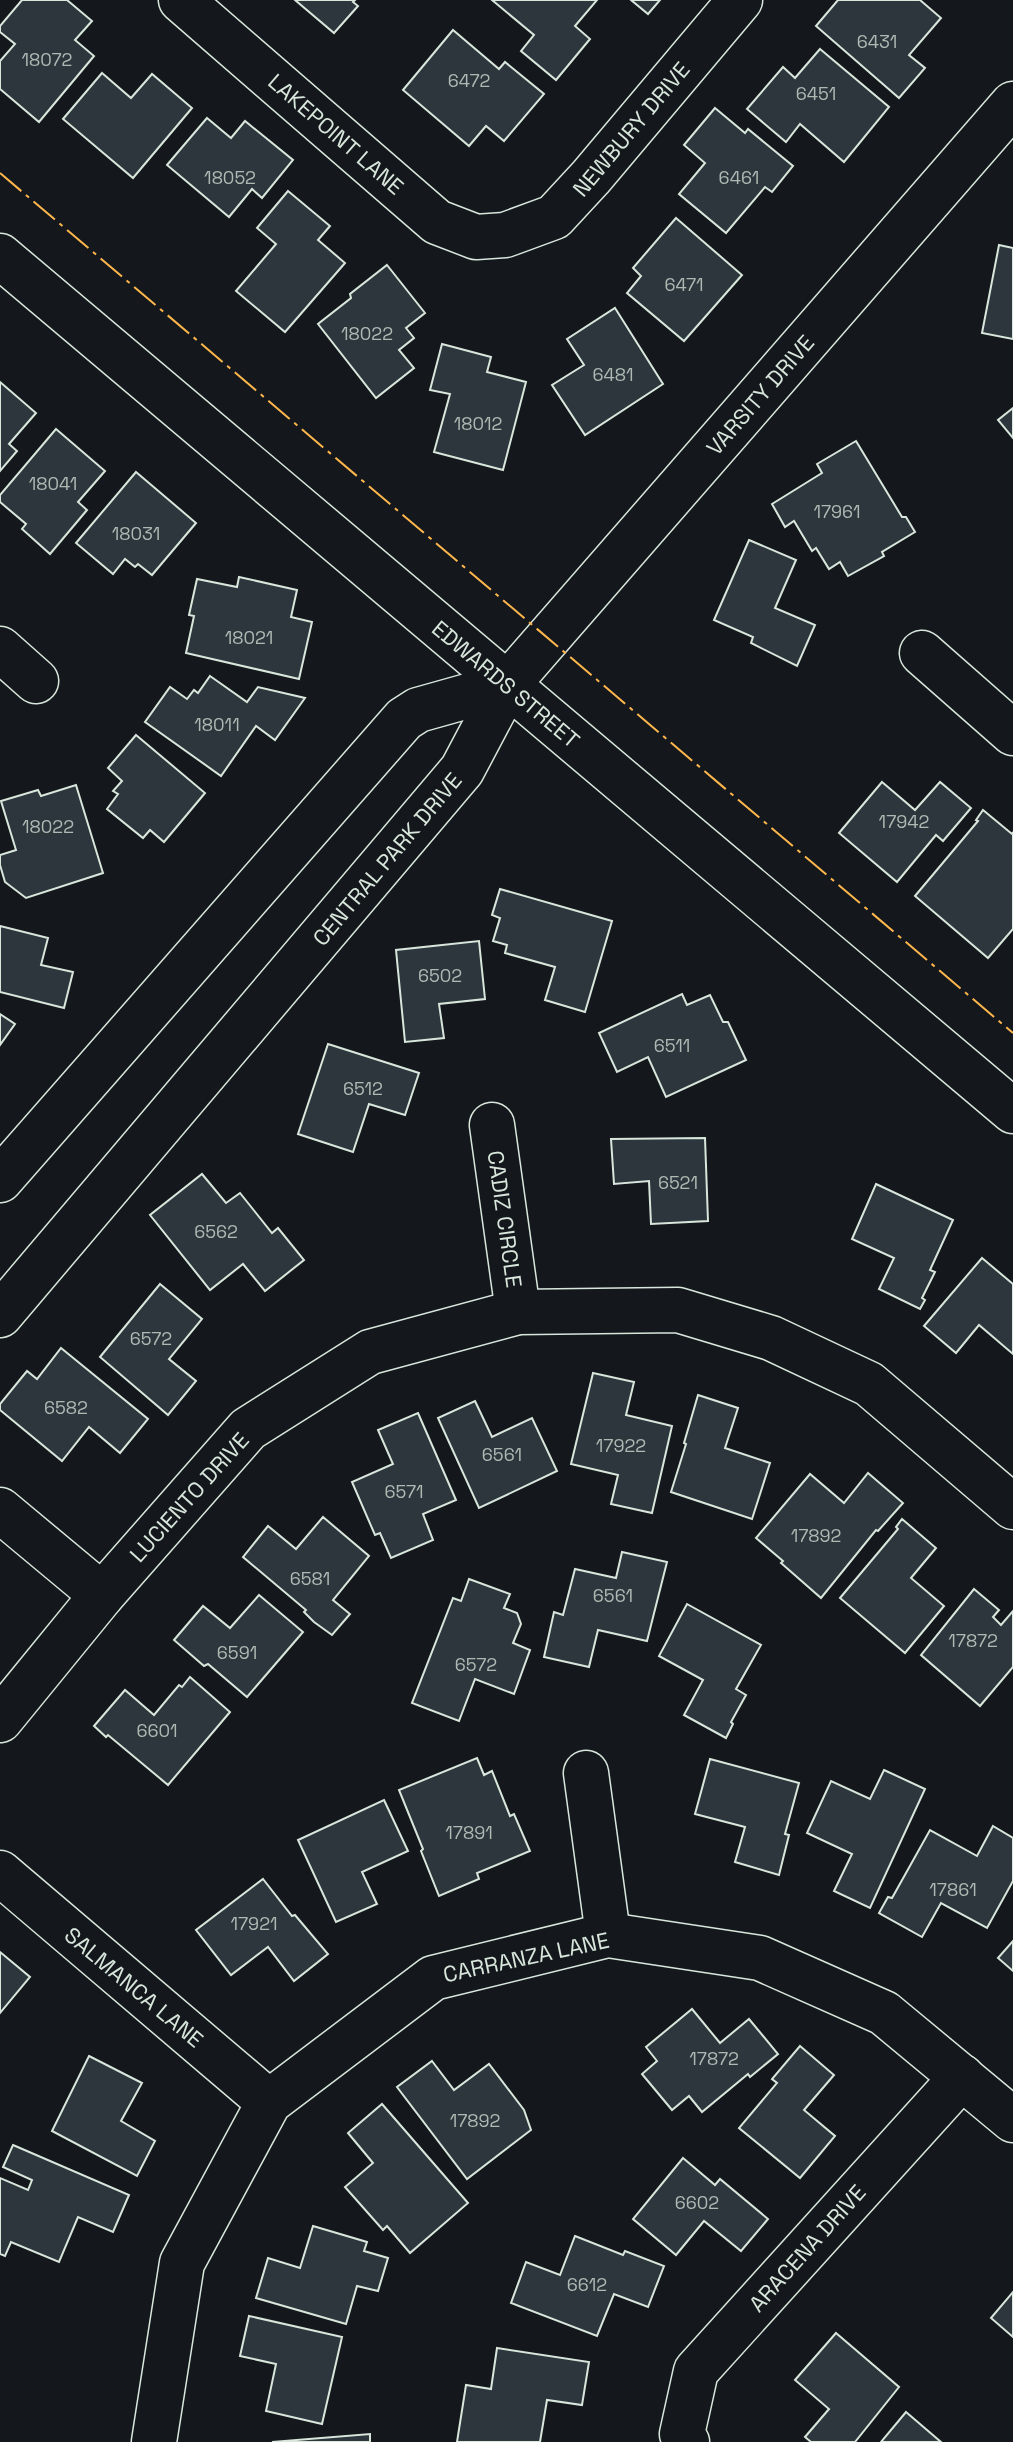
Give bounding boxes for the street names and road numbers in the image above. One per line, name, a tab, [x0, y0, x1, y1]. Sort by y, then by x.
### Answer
street label: NEWBURY DRIVE	[566, 56, 696, 202]
street label: LAKEPOINT LANE	[262, 68, 410, 200]
street label: VARSITY DRIVE	[700, 329, 820, 461]
street label: EDWARDS STREET	[426, 614, 586, 754]
street label: CENTRAL PARK DRIVE	[306, 767, 468, 951]
street label: CADIZ CIRCLE	[482, 1149, 528, 1289]
street label: LUCIENTO DRIVE	[123, 1426, 255, 1568]
street label: SALMANCA LANE	[59, 1921, 209, 2053]
street label: CARRANZA LANE	[441, 1926, 611, 1988]
street label: ARACENA DRIVE	[743, 2179, 871, 2317]

